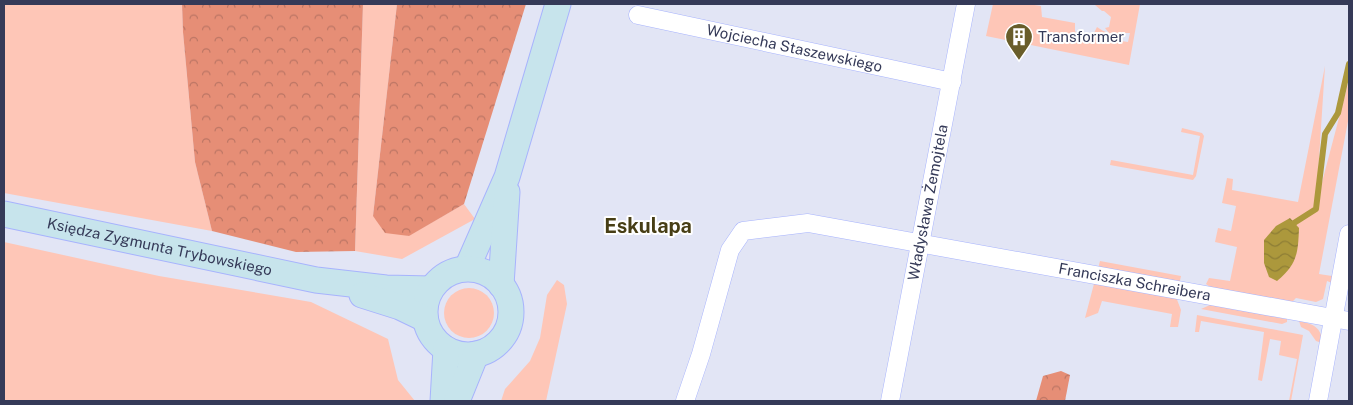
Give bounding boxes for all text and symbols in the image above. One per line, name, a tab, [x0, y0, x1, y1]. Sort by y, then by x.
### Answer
street label: Wojciecha Staszewskiego	[705, 21, 884, 75]
building icon: Transformer	[1004, 22, 1034, 61]
place label: Transformer	[1038, 28, 1124, 45]
street label: Władysława Żemojtela	[904, 123, 951, 282]
street label: Księdza Zygmunta Trybowskiego	[46, 214, 274, 278]
district label: Eskulapa	[604, 214, 692, 238]
street label: Franciszka Schreibera	[1057, 260, 1212, 304]

